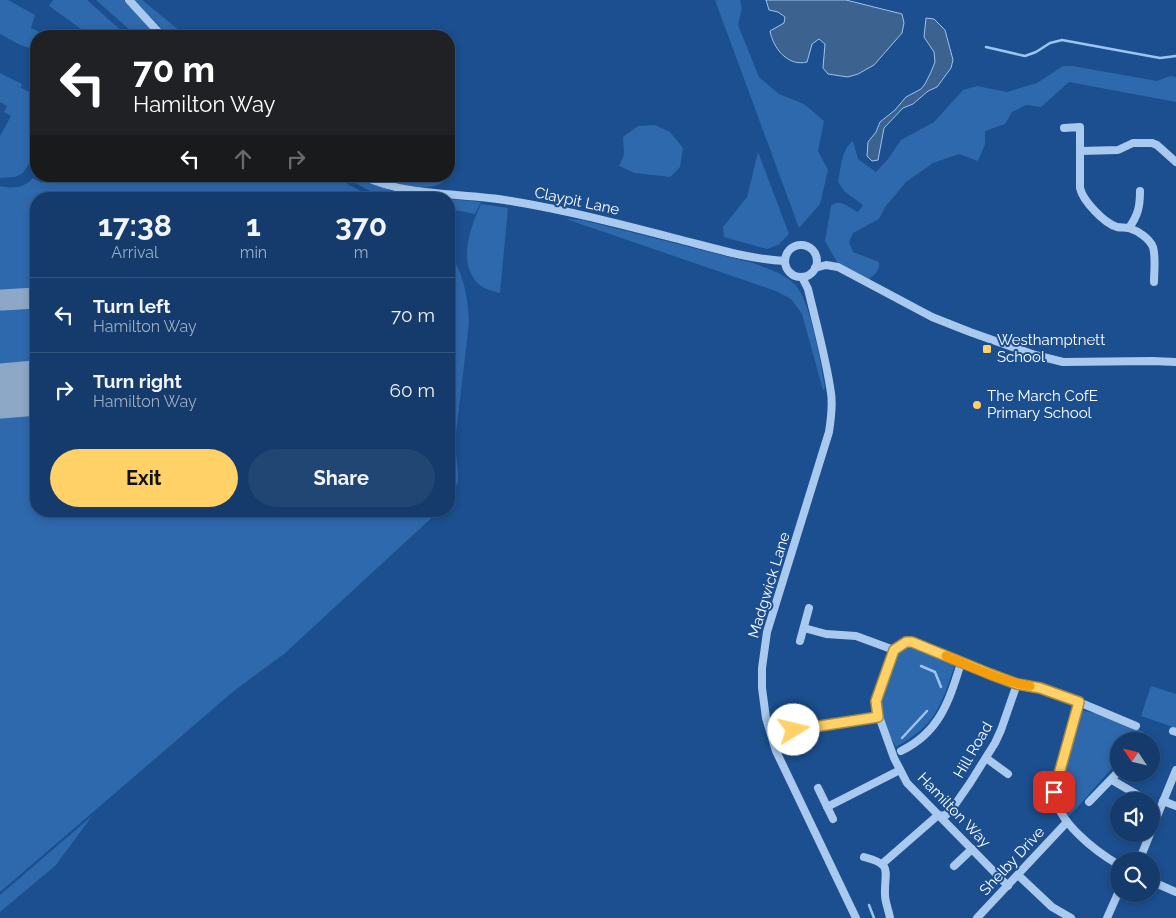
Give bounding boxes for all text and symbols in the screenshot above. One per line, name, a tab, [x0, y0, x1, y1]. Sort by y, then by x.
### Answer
text: 70 m	[133, 49, 215, 90]
icon: left	[50, 50, 115, 115]
text: Hamilton Way	[133, 91, 275, 117]
icon: left	[176, 145, 204, 173]
icon: ahead	[229, 145, 257, 173]
icon: right	[282, 145, 310, 173]
street label: Claypit Lane	[533, 183, 621, 219]
text: 17:38	[98, 208, 172, 243]
text: 1	[246, 208, 261, 243]
text: 370	[335, 208, 387, 243]
text: Arrival	[111, 243, 158, 262]
text: min	[240, 243, 267, 262]
text: m	[354, 243, 368, 262]
text: Turn left	[93, 295, 170, 317]
icon: left	[50, 301, 78, 329]
text: 70 m	[391, 304, 435, 326]
text: Hamilton Way	[93, 317, 197, 336]
place label: Westhamptnett School	[997, 331, 1105, 366]
marker: Westhamptnett School	[981, 343, 993, 355]
text: Turn right	[93, 370, 182, 392]
icon: right	[50, 376, 78, 404]
text: 60 m	[390, 379, 435, 401]
place label: The March CofE Primary School	[987, 387, 1098, 422]
text: Hamilton Way	[93, 392, 197, 411]
marker: The March CofE Primary School	[971, 399, 983, 411]
button: Exit	[50, 449, 238, 507]
button: Share	[248, 449, 435, 507]
street label: Madgwick Lane	[744, 530, 794, 640]
position arrow	[767, 703, 819, 755]
street label: Hill Road	[950, 719, 996, 781]
north arrow	[1110, 732, 1160, 782]
map controls	[1110, 732, 1160, 902]
street label: Hamilton Way	[914, 769, 994, 851]
pin	[1033, 771, 1075, 813]
icon: arrive	[1040, 778, 1068, 806]
button: sound	[1110, 792, 1160, 842]
street label: Shelby Drive	[976, 823, 1048, 899]
button: search	[1110, 852, 1160, 902]

